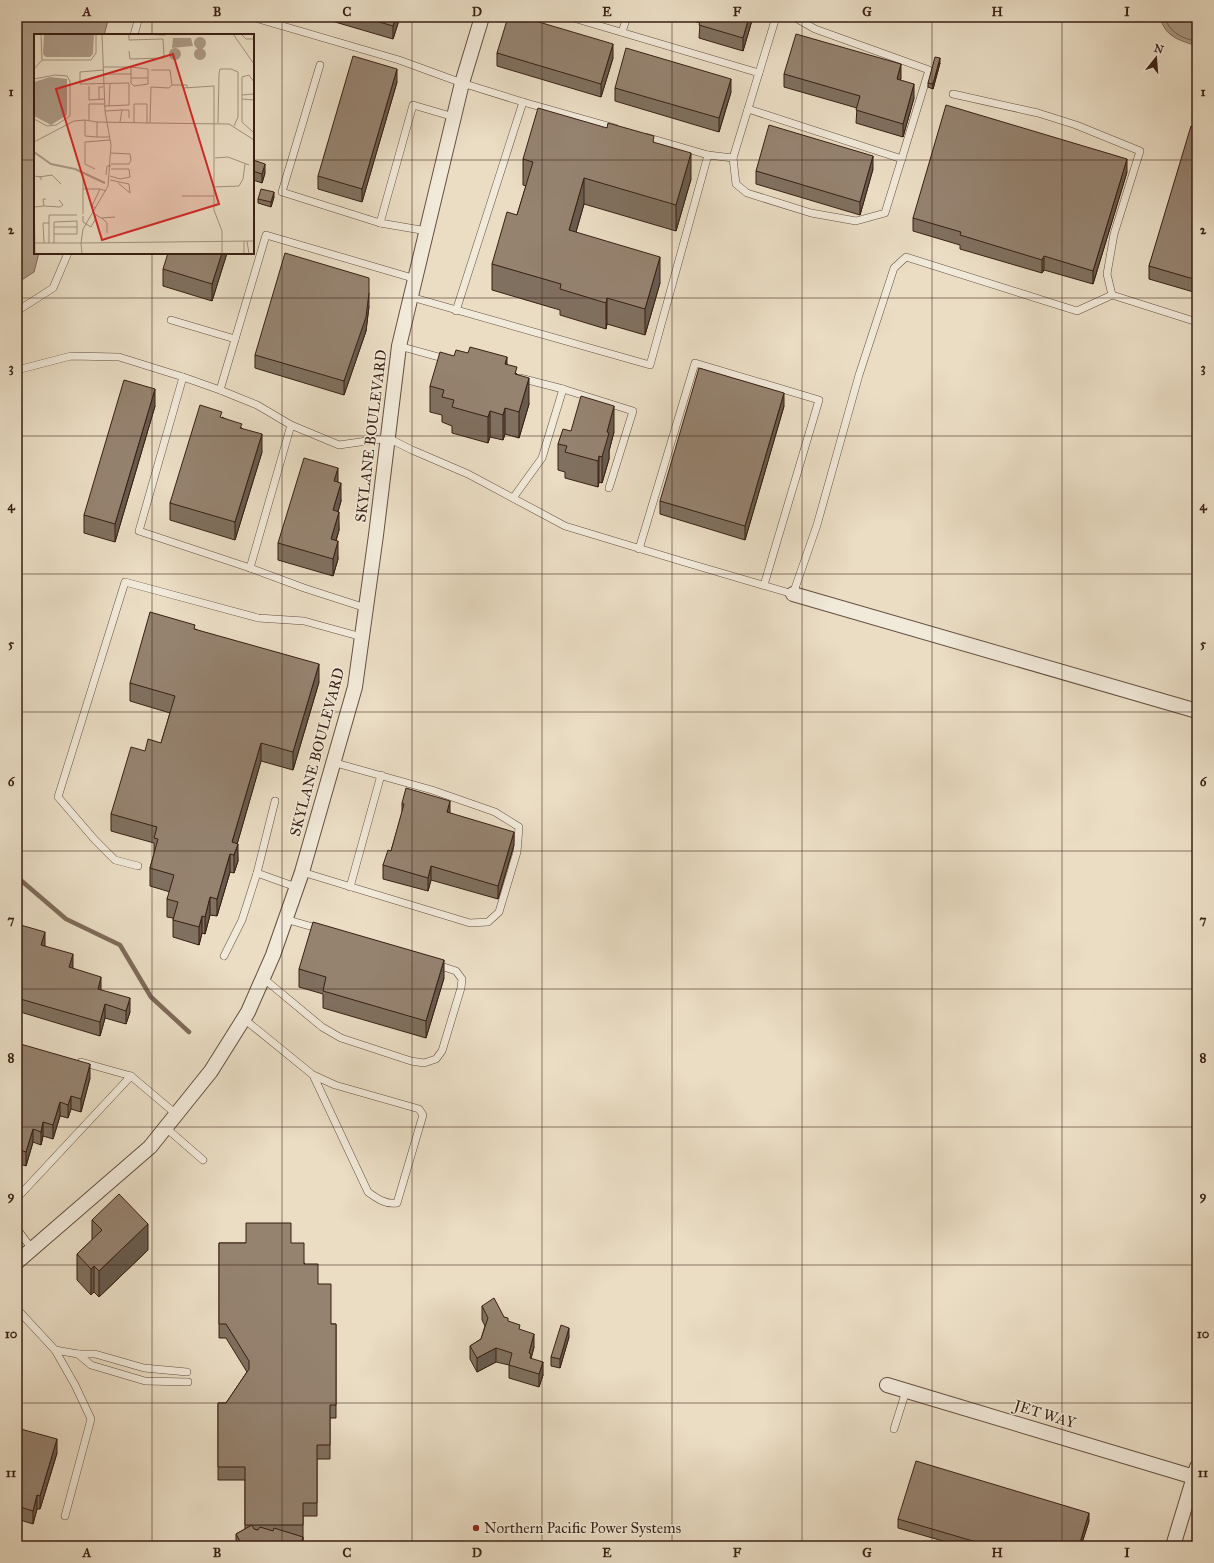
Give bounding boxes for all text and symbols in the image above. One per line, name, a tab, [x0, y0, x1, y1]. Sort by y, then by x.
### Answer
text: A	[82, 4, 92, 20]
text: B	[213, 4, 222, 20]
text: C	[343, 4, 352, 20]
text: D	[472, 4, 482, 20]
text: E	[602, 4, 612, 20]
text: F	[733, 4, 742, 20]
text: G	[862, 4, 872, 20]
text: H	[991, 4, 1003, 20]
text: I	[1124, 4, 1130, 20]
inset map	[34, 34, 254, 254]
north arrow	[1136, 38, 1176, 78]
text: N	[1152, 41, 1166, 57]
text: 1	[8, 84, 14, 100]
text: 1	[1200, 84, 1206, 100]
text: 2	[8, 222, 15, 238]
text: 2	[1200, 222, 1207, 238]
street label: SKYLANE BOULEVARD	[351, 349, 391, 523]
text: 3	[8, 360, 14, 376]
text: 3	[1200, 360, 1206, 376]
text: 4	[7, 498, 15, 514]
text: 4	[1199, 498, 1207, 514]
text: 5	[8, 636, 15, 652]
text: 5	[1200, 636, 1207, 652]
street label: SKYLANE BOULEVARD	[286, 666, 348, 838]
text: 6	[8, 774, 16, 790]
text: 6	[1200, 774, 1208, 790]
text: 7	[8, 912, 15, 928]
text: 7	[1200, 912, 1207, 928]
text: 8	[8, 1050, 15, 1066]
text: 8	[1200, 1050, 1207, 1066]
text: 9	[8, 1188, 15, 1204]
text: 9	[1200, 1188, 1207, 1204]
text: 10	[5, 1326, 18, 1342]
text: 10	[1197, 1326, 1210, 1342]
street label: JET WAY	[1010, 1396, 1078, 1433]
text: 11	[6, 1465, 16, 1481]
text: 11	[1198, 1465, 1208, 1481]
place label: Northern Pacific Power Systems	[484, 1519, 681, 1537]
marker: Northern Pacific Power Systems	[471, 1523, 481, 1533]
text: A	[82, 1545, 92, 1561]
text: B	[213, 1545, 222, 1561]
text: C	[343, 1545, 352, 1561]
text: D	[472, 1545, 482, 1561]
text: E	[602, 1545, 612, 1561]
text: F	[733, 1545, 742, 1561]
text: G	[862, 1545, 872, 1561]
text: H	[991, 1545, 1003, 1561]
text: I	[1124, 1545, 1130, 1561]

